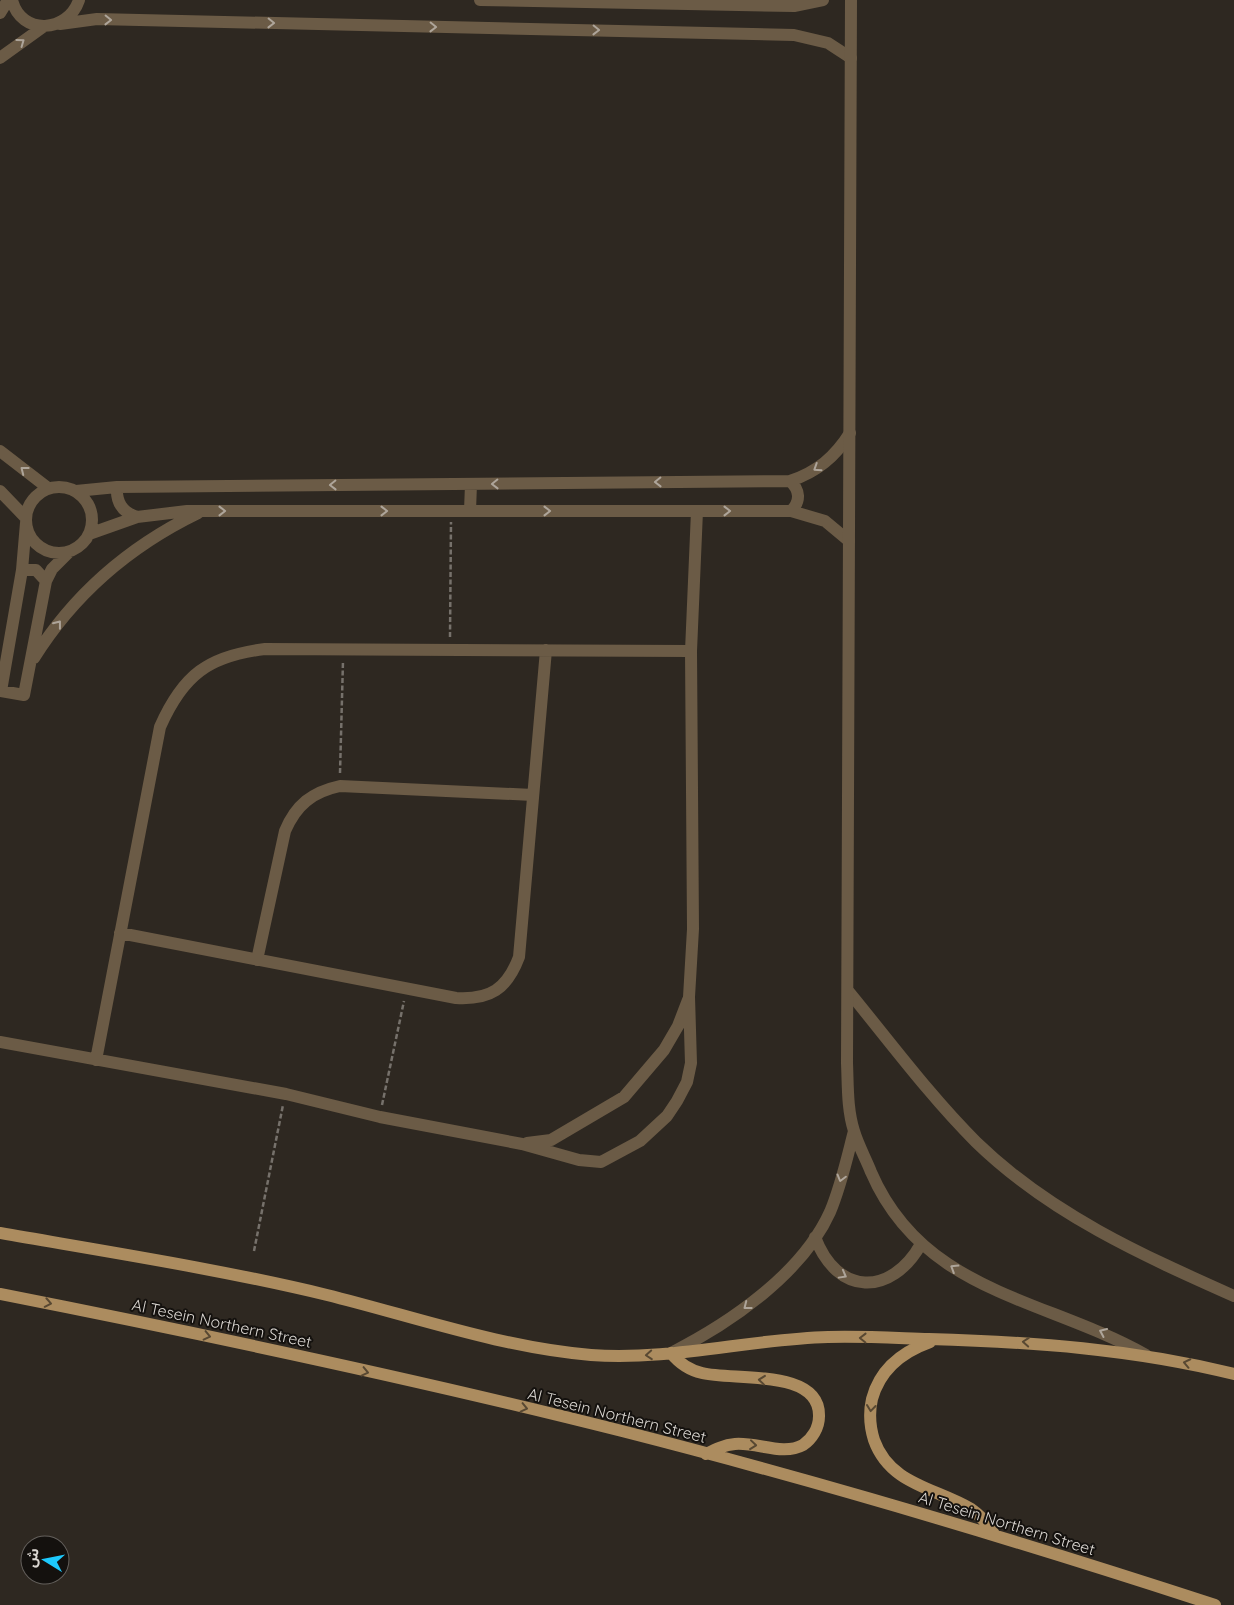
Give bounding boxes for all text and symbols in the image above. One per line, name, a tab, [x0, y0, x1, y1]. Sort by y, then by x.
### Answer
one-way arrow	[105, 15, 113, 25]
one-way arrow	[268, 18, 275, 28]
one-way arrow	[430, 22, 438, 32]
one-way arrow	[592, 25, 600, 35]
one-way arrow	[15, 39, 25, 48]
one-way arrow	[814, 462, 823, 472]
one-way arrow	[21, 467, 30, 475]
one-way arrow	[654, 477, 662, 487]
one-way arrow	[491, 479, 499, 489]
one-way arrow	[329, 480, 336, 490]
one-way arrow	[218, 506, 226, 516]
one-way arrow	[380, 506, 388, 516]
one-way arrow	[543, 506, 551, 516]
one-way arrow	[723, 506, 731, 516]
one-way arrow	[52, 621, 60, 630]
one-way arrow	[837, 1174, 847, 1182]
one-way arrow	[951, 1264, 960, 1274]
one-way arrow	[838, 1269, 847, 1279]
street label: Al Tesein Northern Street	[130, 1294, 314, 1352]
one-way arrow	[43, 1297, 52, 1308]
one-way arrow	[744, 1301, 753, 1309]
one-way arrow	[1099, 1328, 1108, 1339]
one-way arrow	[202, 1330, 211, 1341]
one-way arrow	[859, 1333, 866, 1343]
one-way arrow	[1021, 1337, 1029, 1348]
one-way arrow	[645, 1349, 653, 1360]
one-way arrow	[1182, 1358, 1191, 1369]
one-way arrow	[361, 1366, 370, 1377]
one-way arrow	[757, 1375, 765, 1386]
street label: Al Tesein Northern Street	[526, 1383, 708, 1447]
one-way arrow	[519, 1402, 528, 1413]
one-way arrow	[866, 1404, 877, 1412]
one-way arrow	[749, 1439, 757, 1450]
street label: Al Tesein Northern Street	[916, 1487, 1098, 1559]
north arrow	[20, 1535, 70, 1585]
text: ش	[22, 1547, 43, 1569]

